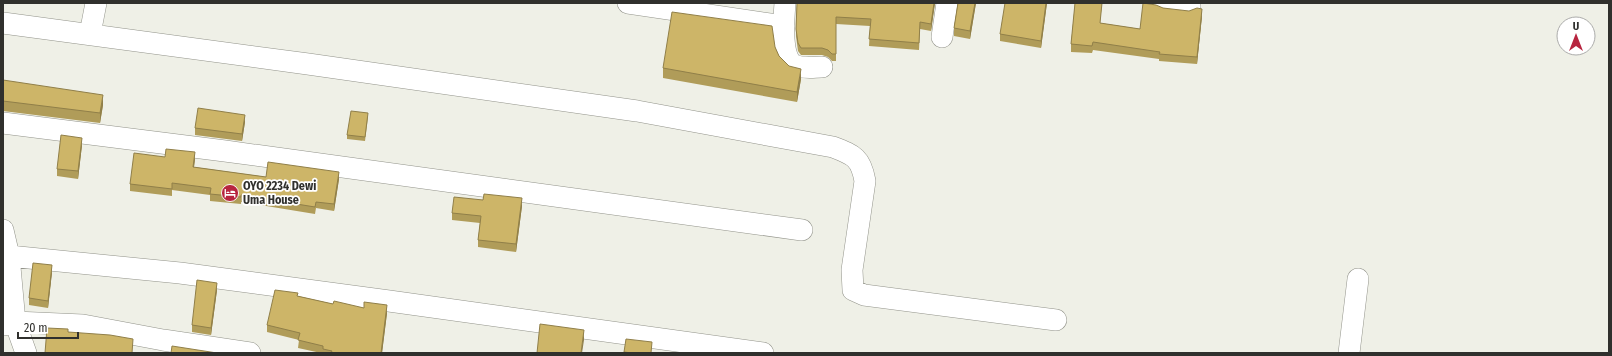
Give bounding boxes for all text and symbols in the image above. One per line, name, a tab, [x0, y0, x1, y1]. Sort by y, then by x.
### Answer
north arrow	[1556, 16, 1596, 56]
text: U	[1573, 20, 1579, 33]
place label: OYO 2234 Dewi Uma House	[243, 179, 316, 207]
hotel icon: OYO 2234 Dewi Uma House	[220, 183, 240, 203]
scale bar	[18, 314, 78, 340]
text: 20 m	[24, 321, 48, 335]

